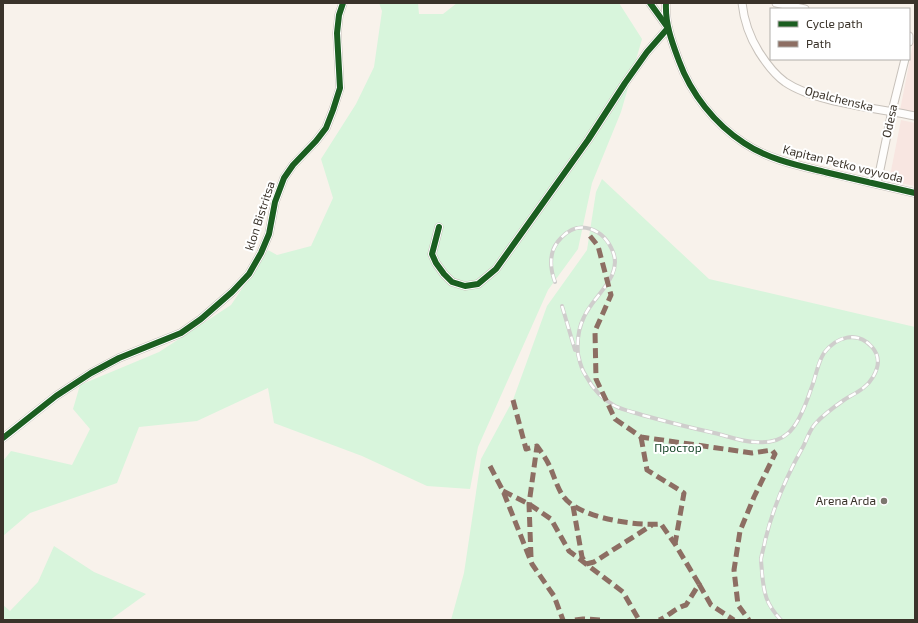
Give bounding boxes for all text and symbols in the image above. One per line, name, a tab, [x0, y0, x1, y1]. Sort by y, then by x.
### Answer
legend	[770, 8, 910, 60]
text: Cycle path	[806, 16, 863, 30]
text: Path	[806, 36, 831, 50]
street label: Opalchenska	[803, 83, 875, 113]
street label: Odesa	[879, 103, 899, 139]
street label: Kapitan Petko voyvoda	[782, 141, 905, 185]
street label: klon Bistritsa	[241, 179, 277, 252]
park label: Простор	[654, 440, 702, 454]
place label: Arena Arda	[816, 493, 876, 507]
marker: Arena Arda	[879, 496, 889, 506]

